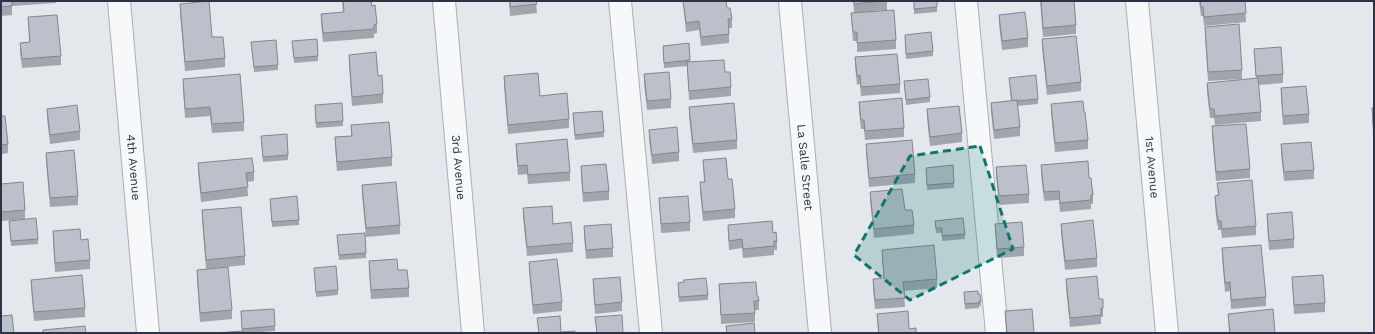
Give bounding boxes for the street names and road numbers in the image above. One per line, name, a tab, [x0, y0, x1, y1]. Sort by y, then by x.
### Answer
street label: La Salle Street	[794, 123, 816, 211]
street label: 4th Avenue	[124, 134, 143, 201]
street label: 3rd Avenue	[449, 134, 468, 201]
street label: 1st Avenue	[1142, 136, 1162, 199]

